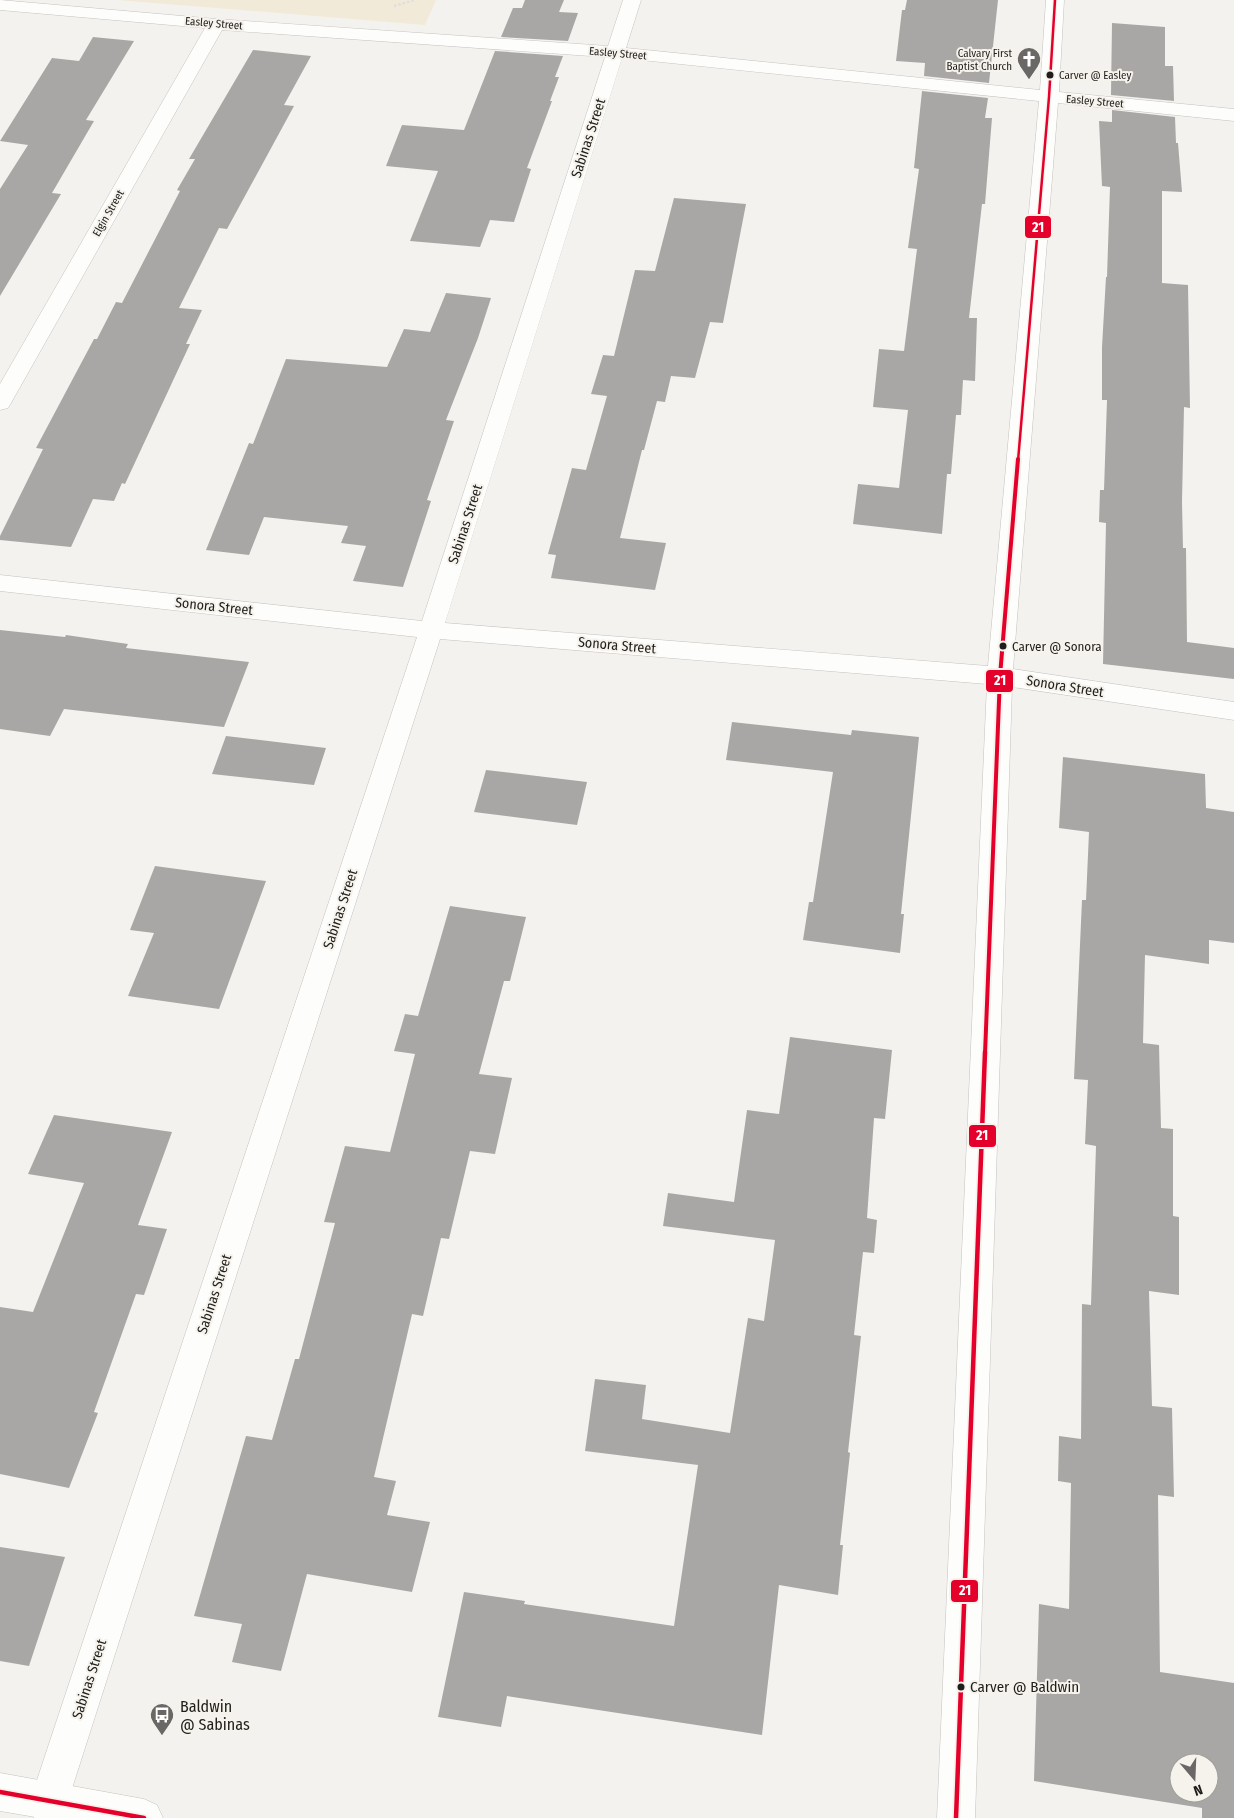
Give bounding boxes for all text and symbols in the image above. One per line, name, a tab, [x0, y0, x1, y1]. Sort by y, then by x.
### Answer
street label: Easley Street	[185, 15, 244, 33]
street label: Easley Street	[589, 45, 648, 63]
church icon: Calvary First Baptist Church	[1016, 46, 1042, 80]
place label: Calvary First Baptist Church	[946, 47, 1012, 73]
place label: Carver @ Easley	[1059, 69, 1131, 82]
marker: Carver @ Easley	[1045, 70, 1055, 80]
street label: Easley Street	[1066, 93, 1125, 111]
street label: Sabinas Street	[568, 96, 609, 180]
street label: Elgin Street	[90, 187, 127, 239]
line badge: 21	[1024, 215, 1052, 239]
text: 21	[1031, 219, 1044, 236]
street label: Sabinas Street	[445, 482, 486, 566]
street label: Sonora Street	[174, 594, 254, 619]
street label: Sonora Street	[577, 634, 657, 657]
place label: Carver @ Sonora	[1012, 639, 1102, 654]
marker: Carver @ Sonora	[998, 641, 1008, 651]
line badge: 21	[985, 669, 1014, 693]
text: 21	[993, 672, 1006, 689]
street label: Sonora Street	[1025, 672, 1105, 701]
street label: Sabinas Street	[320, 867, 361, 951]
line badge: 21	[968, 1124, 997, 1148]
text: 21	[975, 1127, 988, 1144]
street label: Sabinas Street	[194, 1252, 235, 1336]
line badge: 21	[950, 1579, 979, 1603]
text: 21	[958, 1582, 971, 1599]
street label: Sabinas Street	[69, 1637, 110, 1721]
place label: Carver @ Baldwin	[970, 1678, 1079, 1696]
marker: Carver @ Baldwin	[956, 1682, 966, 1692]
place label: Baldwin @ Sabinas	[180, 1697, 250, 1734]
bus stop icon: Baldwin @ Sabinas	[149, 1702, 175, 1736]
north arrow	[1169, 1753, 1219, 1803]
text: N	[1191, 1780, 1205, 1799]

